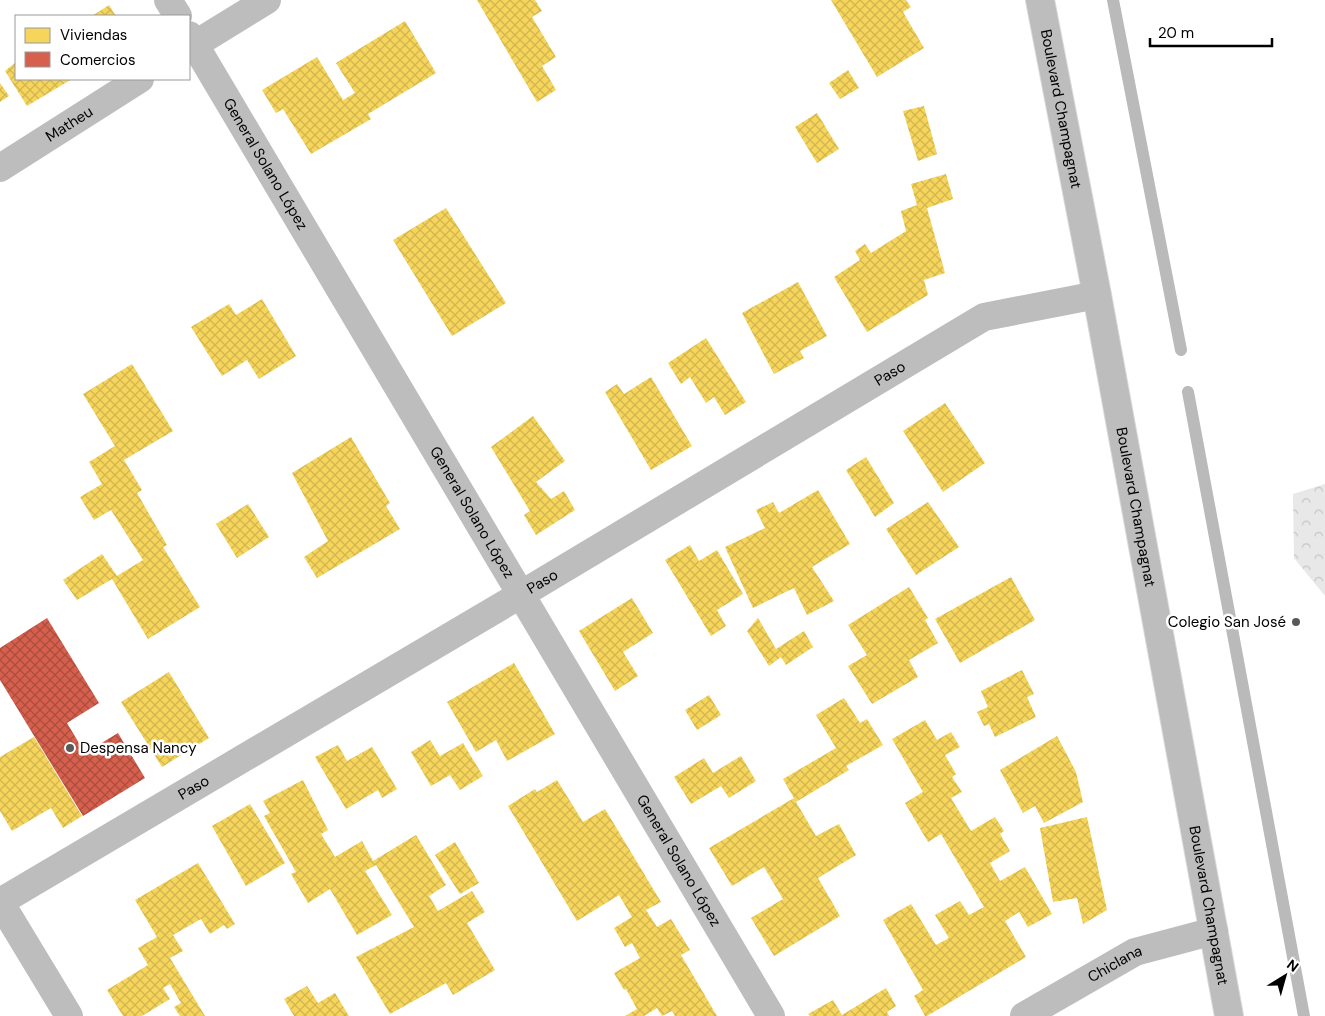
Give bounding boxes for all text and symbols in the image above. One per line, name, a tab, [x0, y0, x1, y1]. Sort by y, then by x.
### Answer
legend	[15, 15, 190, 80]
scale bar	[1150, 15, 1272, 47]
text: 20 m	[1158, 23, 1194, 43]
text: Viviendas	[60, 25, 127, 45]
street label: Boulevard Champagnat	[1036, 28, 1086, 190]
text: Comercios	[60, 50, 135, 70]
street label: General Solano López	[219, 94, 312, 234]
street label: Matheu	[42, 102, 97, 146]
street label: Paso	[871, 356, 909, 390]
street label: Boulevard Champagnat	[1111, 426, 1160, 589]
street label: General Solano López	[425, 443, 519, 582]
street label: Paso	[523, 564, 562, 599]
place label: Colegio San José	[1168, 612, 1286, 632]
marker: Colegio San José	[1290, 616, 1302, 628]
place label: Despensa Nancy	[80, 738, 197, 758]
marker: Despensa Nancy	[64, 742, 76, 754]
street label: Paso	[174, 771, 213, 805]
street label: General Solano López	[632, 791, 726, 930]
street label: Boulevard Champagnat	[1184, 824, 1233, 987]
street label: Chiclana	[1084, 941, 1144, 987]
north arrow	[1260, 951, 1310, 1001]
text: N	[1283, 955, 1302, 976]

